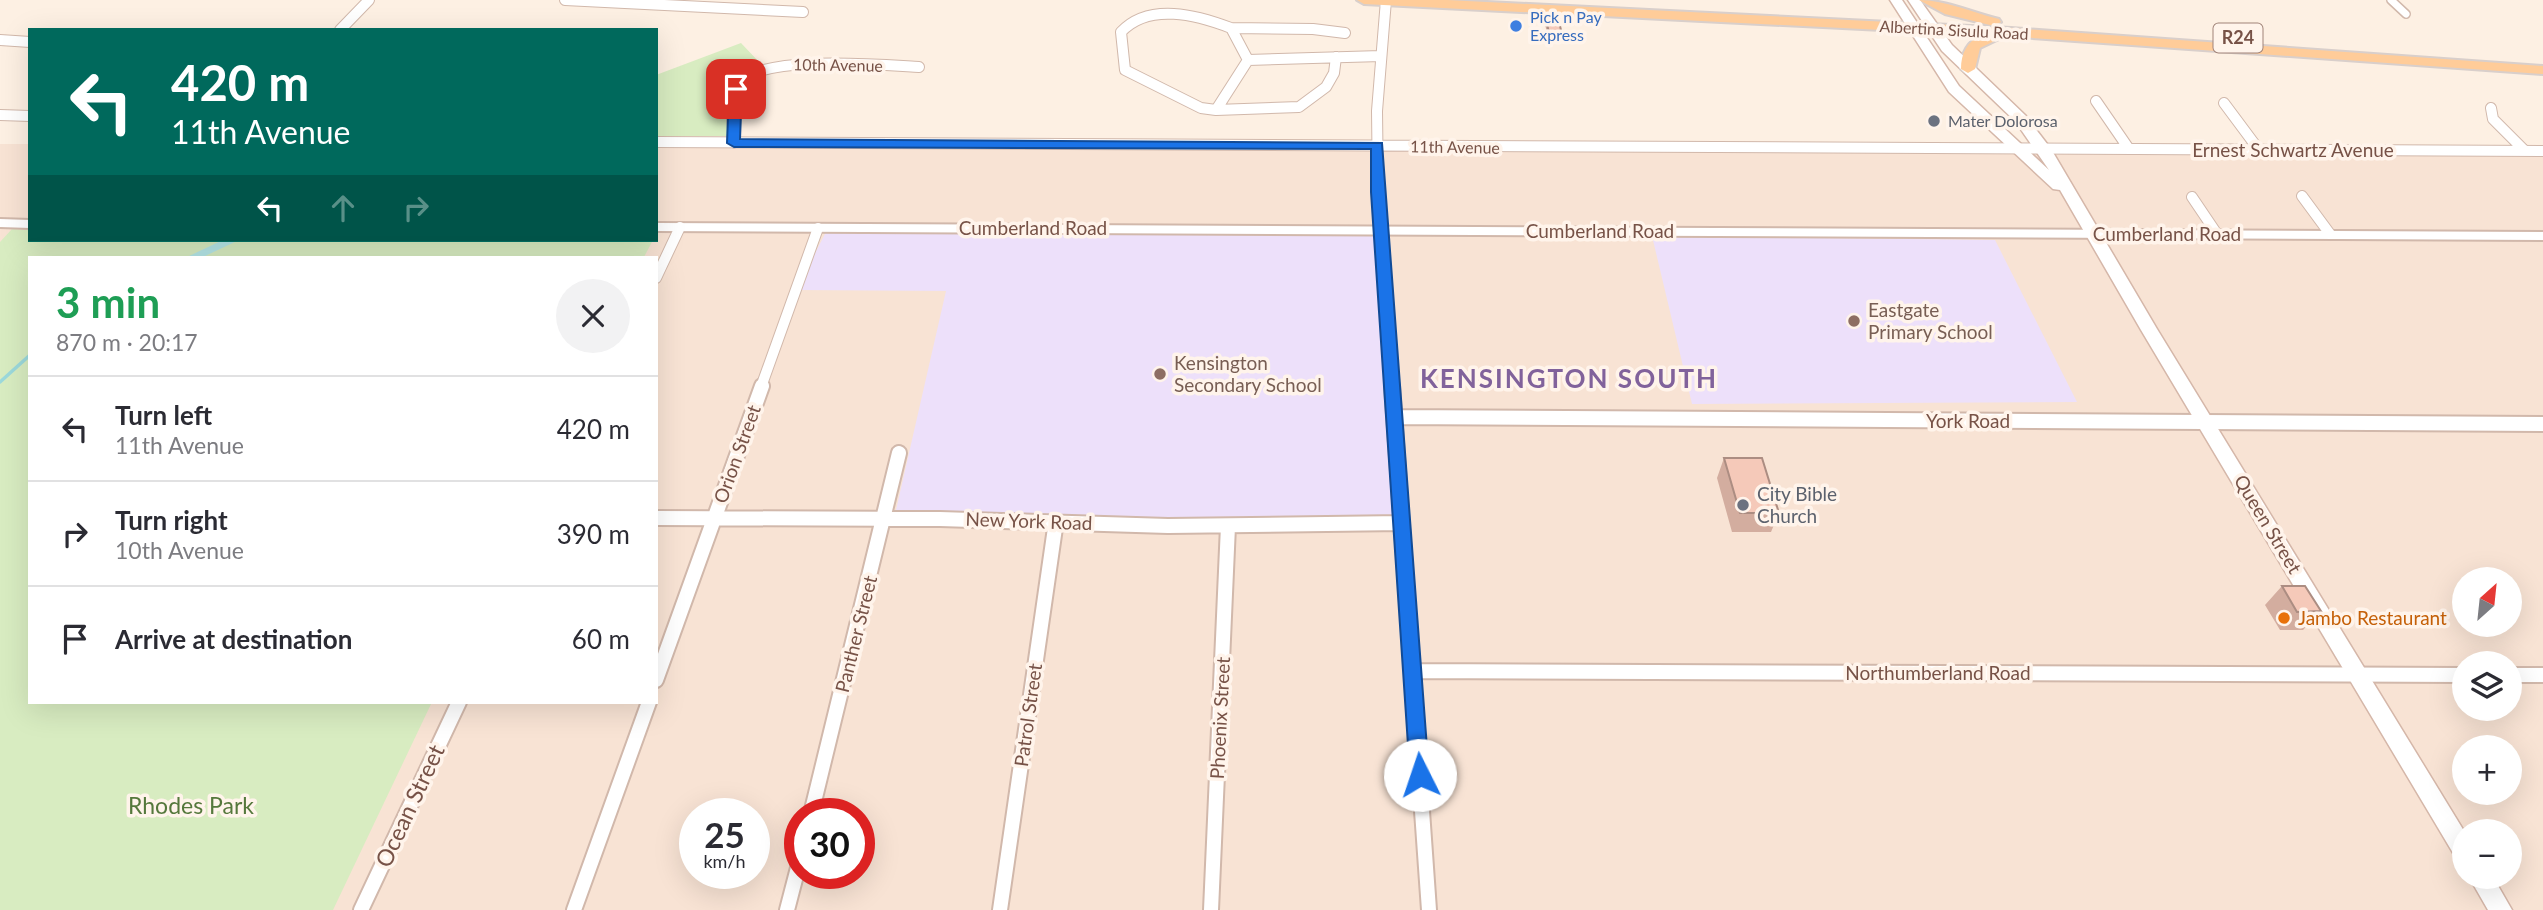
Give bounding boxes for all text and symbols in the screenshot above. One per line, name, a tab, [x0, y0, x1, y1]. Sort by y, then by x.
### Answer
place label: Pick n Pay Express	[1530, 7, 1602, 44]
street label: Albertina Sisulu Road	[1879, 16, 2029, 43]
marker: Pick n Pay Express	[1508, 18, 1524, 34]
road number: R24	[2214, 24, 2262, 52]
text: 420 m	[171, 53, 309, 111]
street label: 10th Avenue	[793, 54, 883, 75]
icon: left	[56, 56, 147, 147]
pin	[706, 59, 766, 119]
icon: arrive	[717, 70, 755, 108]
place label: Mater Dolorosa	[1948, 111, 2058, 130]
text: 11th Avenue	[171, 112, 351, 151]
marker: Mater Dolorosa	[1926, 113, 1942, 129]
street label: 11th Avenue	[1410, 136, 1500, 157]
street label: Ernest Schwartz Avenue	[2192, 138, 2394, 161]
icon: left	[251, 189, 289, 227]
icon: ahead	[324, 189, 362, 227]
icon: right	[397, 189, 435, 227]
street label: Cumberland Road	[959, 216, 1107, 239]
street label: Cumberland Road	[1526, 219, 1674, 242]
street label: Cumberland Road	[2093, 222, 2241, 245]
text: 3 min	[56, 277, 160, 327]
button: close	[556, 279, 630, 353]
place label: Eastgate Primary School	[1868, 298, 1993, 343]
marker: Eastgate Primary School	[1846, 313, 1862, 329]
text: 870 m · 20:17	[56, 328, 198, 356]
place label: Kensington Secondary School	[1174, 351, 1322, 396]
district label: KENSINGTON SOUTH	[1420, 362, 1718, 394]
marker: Kensington Secondary School	[1152, 366, 1168, 382]
text: Turn left	[115, 399, 212, 431]
street label: Orion Street	[708, 401, 765, 506]
street label: York Road	[1926, 409, 2010, 432]
icon: left	[56, 410, 94, 448]
text: 420 m	[557, 413, 630, 445]
text: 11th Avenue	[115, 431, 244, 459]
street label: Queen Street	[2230, 470, 2307, 577]
place label: City Bible Church	[1757, 482, 1837, 527]
marker: City Bible Church	[1735, 497, 1751, 513]
text: Turn right	[115, 504, 228, 536]
street label: New York Road	[965, 507, 1093, 534]
icon: right	[56, 515, 94, 553]
text: 390 m	[557, 518, 630, 550]
text: 10th Avenue	[115, 536, 244, 564]
north arrow	[2452, 567, 2522, 637]
map controls	[2452, 567, 2522, 889]
street label: Panther Street	[830, 573, 881, 695]
place label: Jambo Restaurant	[2298, 606, 2447, 629]
marker: Jambo Restaurant	[2276, 610, 2292, 626]
icon: arrive	[56, 620, 94, 658]
text: Arrive at destination	[115, 623, 352, 655]
text: 60 m	[572, 623, 630, 655]
button: layers	[2452, 651, 2522, 721]
street label: Phoenix Street	[1205, 656, 1234, 780]
street label: Northumberland Road	[1845, 661, 2031, 684]
street label: Patrol Street	[1009, 662, 1046, 768]
button: +	[2452, 735, 2522, 805]
position arrow	[1383, 738, 1457, 812]
street label: Ocean Street	[369, 739, 450, 871]
park label: Rhodes Park	[128, 791, 254, 819]
speed limit sign: 30	[784, 798, 875, 889]
text: 25	[704, 813, 745, 855]
button: −	[2452, 819, 2522, 889]
text: km/h	[703, 850, 746, 872]

